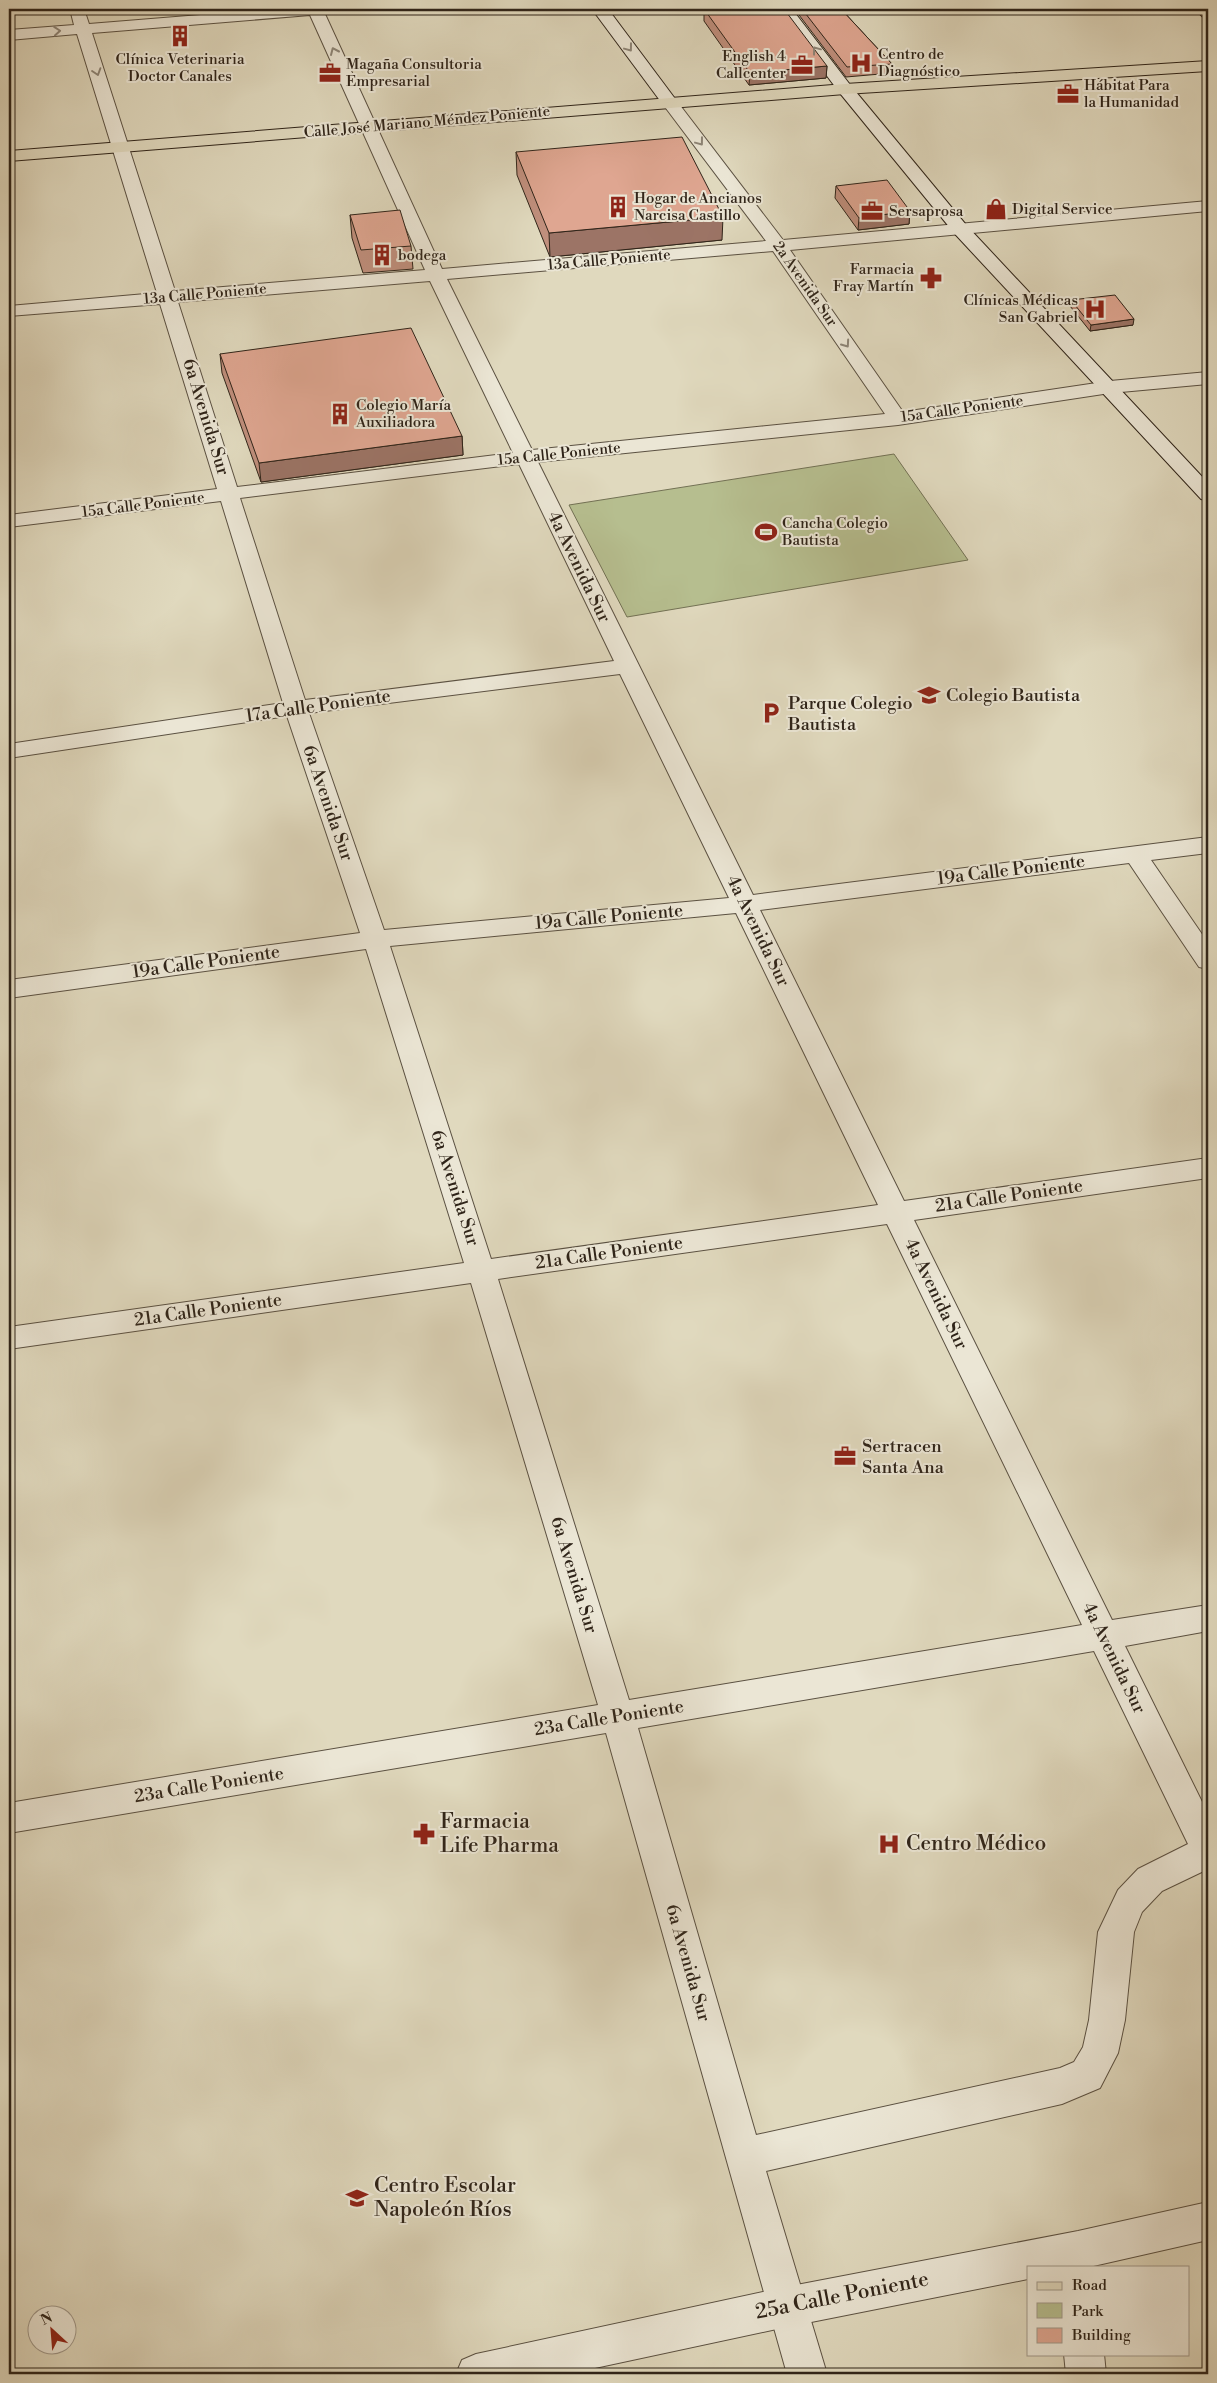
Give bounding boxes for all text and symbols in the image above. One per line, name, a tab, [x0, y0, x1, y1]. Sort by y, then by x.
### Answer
building icon: Clínica Veterinaria Doctor Canales	[167, 23, 193, 49]
one-way arrow	[54, 25, 62, 36]
one-way arrow	[623, 42, 632, 52]
place label: Centro de Diagnóstico	[878, 45, 960, 81]
one-way arrow	[813, 46, 822, 56]
one-way arrow	[330, 47, 340, 56]
place label: English 4 Callcenter	[716, 47, 787, 83]
place label: Clínica Veterinaria Doctor Canales	[115, 50, 245, 86]
hospital icon: Centro de Diagnóstico	[848, 50, 874, 76]
office icon: English 4 Callcenter	[789, 52, 815, 78]
place label: Magaña Consultoria Empresarial	[346, 55, 482, 91]
office icon: Magaña Consultoria Empresarial	[317, 60, 343, 86]
one-way arrow	[91, 67, 101, 75]
place label: Hábitat Para la Humanidad	[1084, 76, 1179, 112]
office icon: Hábitat Para la Humanidad	[1055, 81, 1081, 107]
street label: Calle José Mariano Méndez Poniente	[303, 102, 551, 142]
one-way arrow	[694, 136, 702, 145]
place label: Hogar de Ancianos Narcisa Castillo	[634, 189, 762, 225]
building icon: Hogar de Ancianos Narcisa Castillo	[605, 194, 631, 220]
shop icon: Digital Service	[983, 196, 1009, 222]
office icon: Sersaprosa	[859, 198, 885, 224]
place label: Digital Service	[1012, 200, 1113, 219]
place label: Sersaprosa	[889, 202, 964, 221]
street label: 2a Avenida Sur	[768, 237, 842, 331]
building icon: bodega	[369, 242, 395, 268]
street label: 13a Calle Poniente	[547, 245, 671, 275]
place label: bodega	[398, 246, 447, 265]
place label: Farmacia Fray Martín	[833, 260, 914, 296]
pharmacy icon: Farmacia Fray Martín	[918, 265, 944, 291]
street label: 13a Calle Poniente	[143, 279, 267, 309]
place label: Clínicas Médicas San Gabriel	[964, 291, 1079, 327]
hospital icon: Clínicas Médicas San Gabriel	[1082, 296, 1108, 322]
one-way arrow	[840, 338, 849, 348]
street label: 6a Avenida Sur	[177, 356, 235, 478]
street label: 15a Calle Poniente	[899, 391, 1025, 427]
place label: Colegio María Auxiliadora	[355, 396, 452, 432]
building icon: Colegio María Auxiliadora	[327, 401, 353, 427]
street label: 15a Calle Poniente	[496, 438, 622, 470]
street label: 15a Calle Poniente	[80, 488, 206, 522]
street label: 4a Avenida Sur	[542, 508, 616, 627]
place label: Cancha Colegio Bautista	[781, 514, 888, 550]
sports icon: Cancha Colegio Bautista	[753, 519, 779, 545]
school or university icon: Colegio Bautista	[916, 682, 942, 708]
street label: 17a Calle Poniente	[244, 684, 392, 728]
place label: Colegio Bautista	[946, 684, 1081, 707]
place label: Parque Colegio Bautista	[787, 692, 913, 736]
parking icon: Parque Colegio Bautista	[758, 700, 784, 726]
street label: 6a Avenida Sur	[297, 742, 359, 864]
street label: 19a Calle Poniente	[936, 850, 1086, 890]
street label: 4a Avenida Sur	[721, 872, 795, 991]
street label: 19a Calle Poniente	[534, 899, 684, 935]
street label: 19a Calle Poniente	[131, 940, 281, 984]
street label: 6a Avenida Sur	[425, 1127, 485, 1249]
street label: 21a Calle Poniente	[934, 1174, 1084, 1218]
street label: 21a Calle Poniente	[534, 1231, 684, 1275]
street label: 4a Avenida Sur	[899, 1235, 973, 1354]
street label: 21a Calle Poniente	[133, 1288, 283, 1332]
place label: Sertracen Santa Ana	[862, 1435, 945, 1479]
office icon: Sertracen Santa Ana	[832, 1443, 858, 1469]
street label: 6a Avenida Sur	[545, 1514, 603, 1636]
street label: 4a Avenida Sur	[1077, 1599, 1151, 1718]
street label: 23a Calle Poniente	[533, 1695, 685, 1741]
street label: 23a Calle Poniente	[133, 1762, 285, 1808]
place label: Farmacia Life Pharma	[440, 1809, 559, 1859]
pharmacy icon: Farmacia Life Pharma	[411, 1821, 437, 1847]
hospital icon: Centro Médico	[876, 1831, 902, 1857]
place label: Centro Médico	[906, 1831, 1046, 1857]
street label: 6a Avenida Sur	[660, 1902, 716, 2025]
place label: Centro Escolar Napoleón Ríos	[374, 2173, 516, 2223]
school or university icon: Centro Escolar Napoleón Ríos	[344, 2185, 370, 2211]
street label: 25a Calle Poniente	[753, 2266, 931, 2326]
legend	[1027, 2266, 1190, 2356]
text: Road	[1072, 2276, 1107, 2295]
text: Park	[1072, 2302, 1104, 2321]
north arrow	[28, 2306, 78, 2356]
text: N	[38, 2309, 56, 2330]
text: Building	[1071, 2326, 1131, 2345]

